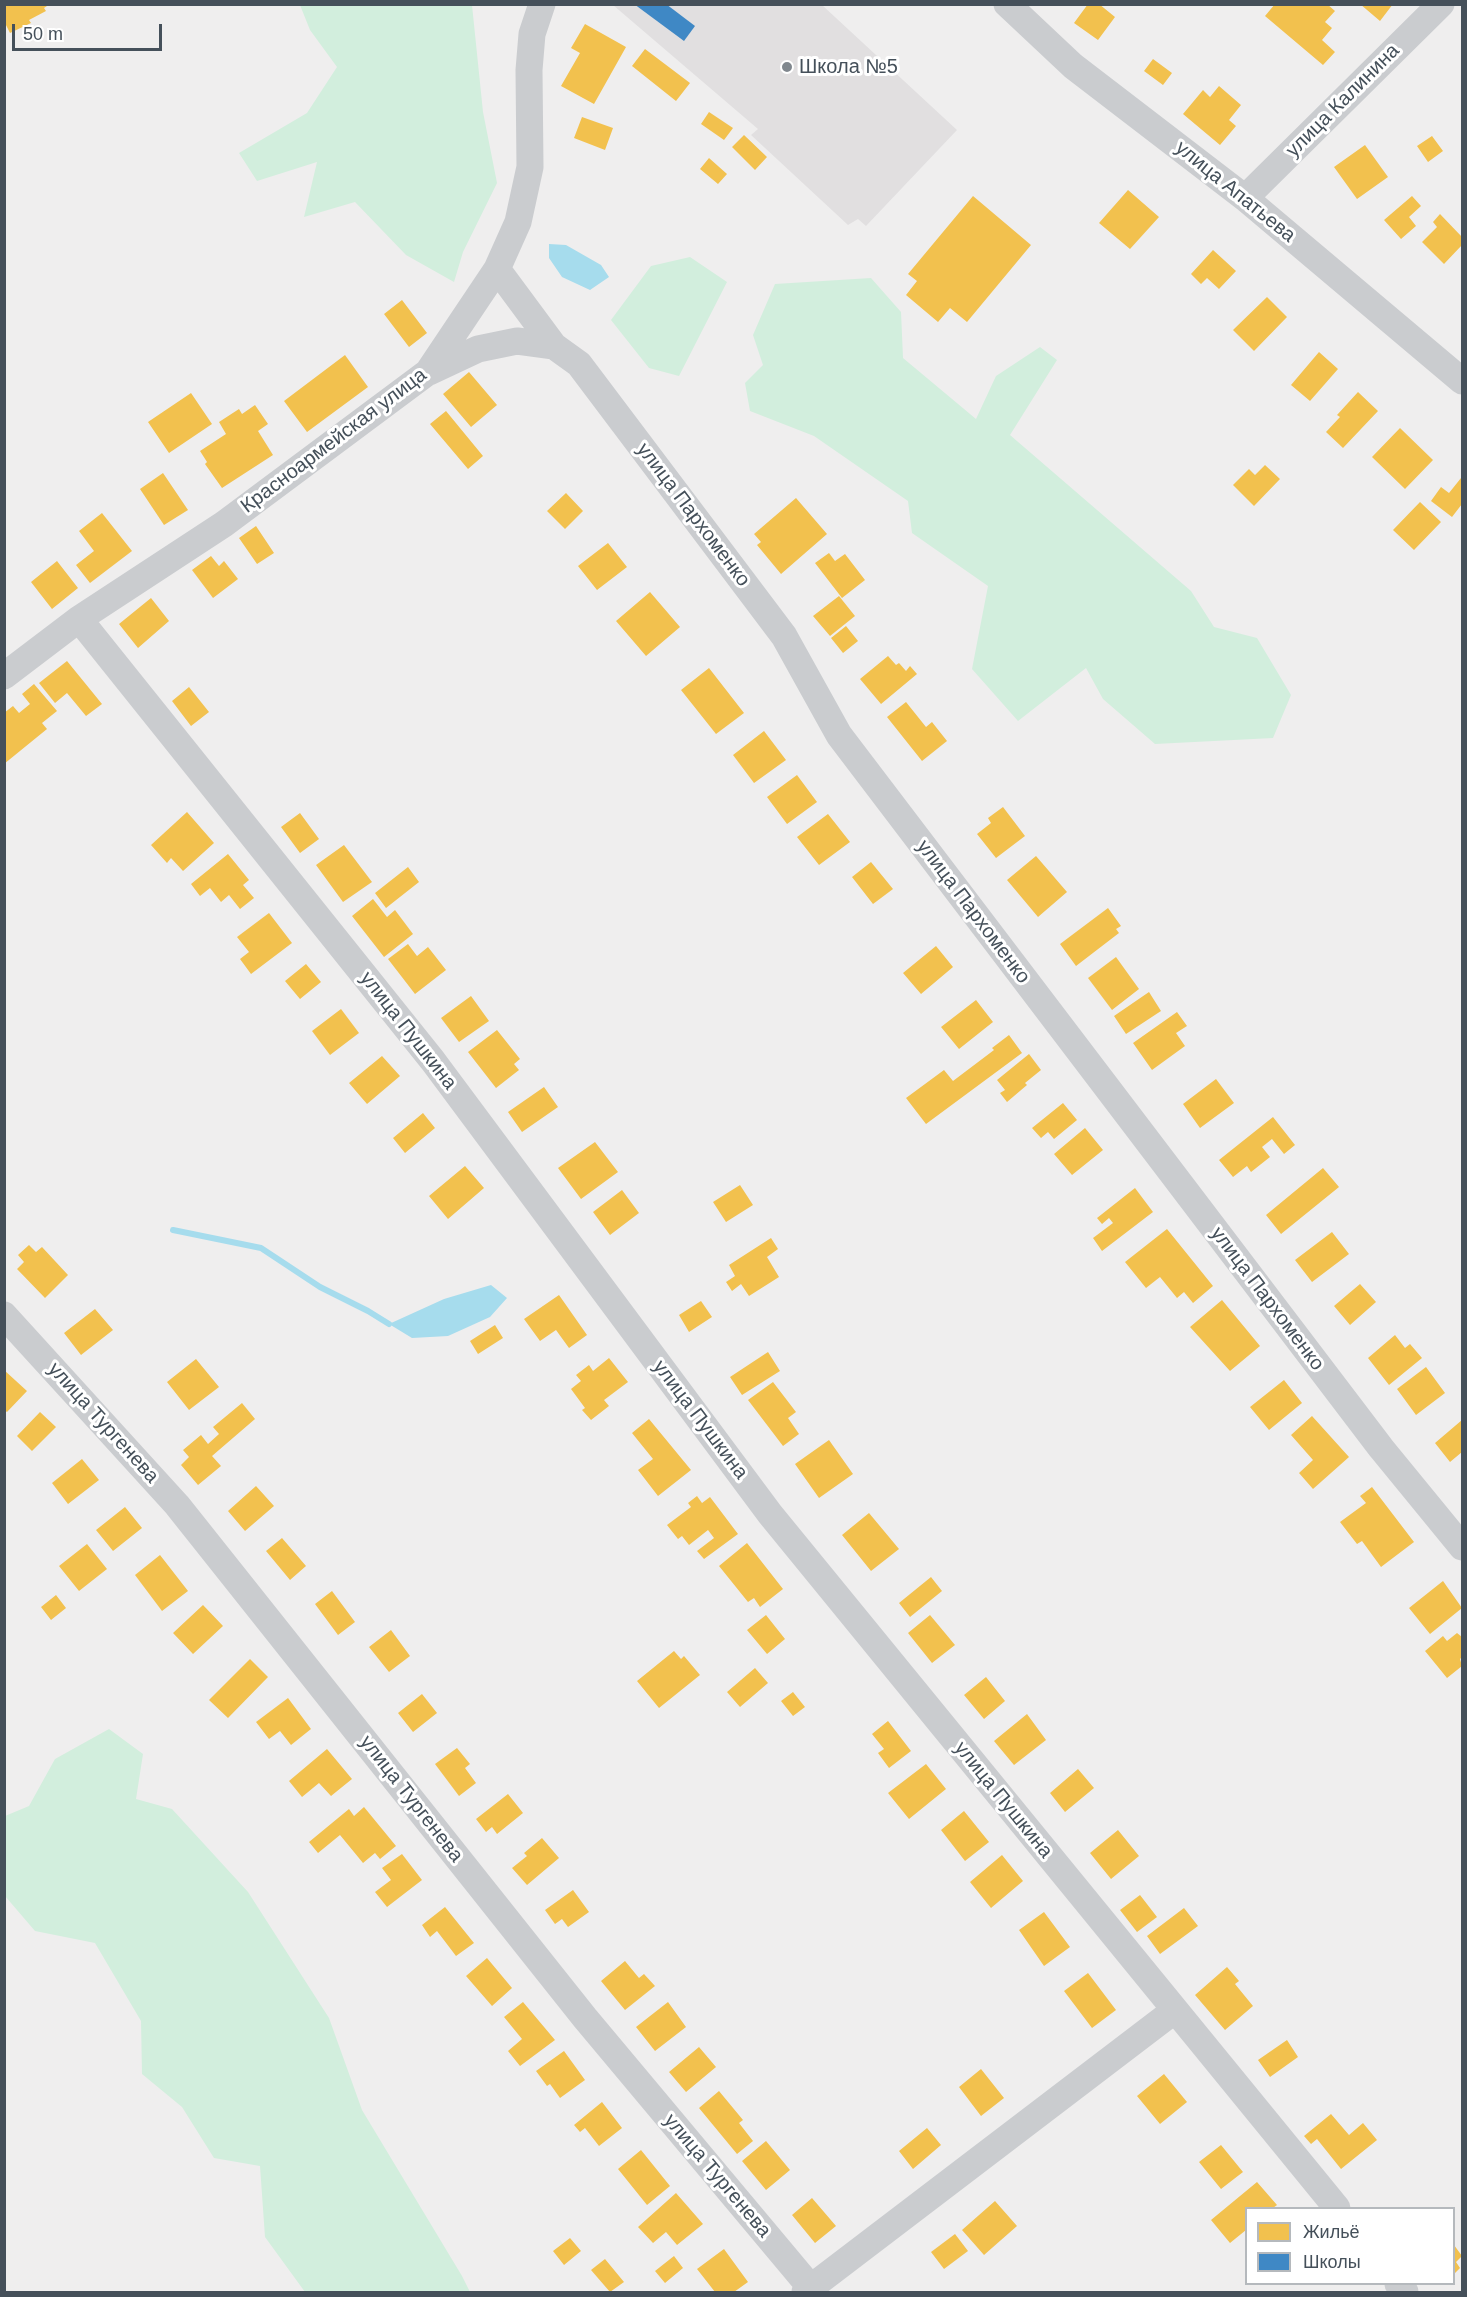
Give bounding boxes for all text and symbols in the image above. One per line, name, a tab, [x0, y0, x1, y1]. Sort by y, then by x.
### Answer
scale bar	[15, 12, 165, 50]
text: 50 m	[23, 24, 63, 44]
street label: улица Калинина	[1281, 39, 1405, 163]
place label: Школа №5	[799, 55, 898, 79]
marker: Школа №5	[780, 60, 794, 74]
street label: улица Апатьева	[1170, 136, 1300, 248]
street label: Красноармейская улица	[237, 363, 431, 519]
street label: улица Пархоменко	[631, 438, 755, 592]
street label: улица Пархоменко	[911, 835, 1035, 989]
street label: улица Пушкина	[355, 967, 461, 1095]
street label: улица Пархоменко	[1205, 1222, 1329, 1376]
street label: улица Пушкина	[647, 1356, 753, 1484]
street label: улица Тургенева	[42, 1358, 164, 1488]
street label: улица Тургенева	[354, 1731, 468, 1867]
street label: улица Пушкина	[949, 1737, 1057, 1863]
street label: улица Тургенева	[658, 2109, 776, 2243]
legend	[1245, 2207, 1455, 2285]
text: Жильё	[1303, 2222, 1360, 2242]
text: Школы	[1303, 2252, 1361, 2272]

